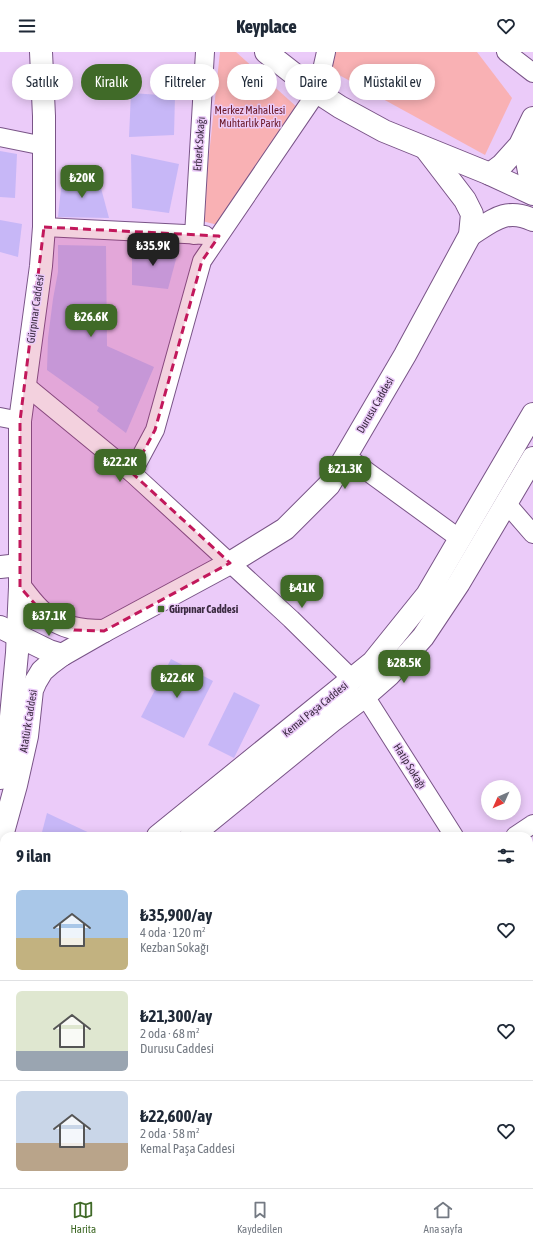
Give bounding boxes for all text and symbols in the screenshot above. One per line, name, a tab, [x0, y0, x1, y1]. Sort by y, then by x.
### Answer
icon: menu	[16, 15, 38, 37]
icon: heart	[495, 15, 517, 37]
text: Keyplace	[236, 16, 297, 37]
chip: Satılık	[12, 64, 73, 100]
chip: Kiralık	[81, 64, 142, 100]
chip: Filtreler	[150, 64, 219, 100]
chip: Yeni	[227, 64, 277, 100]
chip: Daire	[285, 64, 341, 100]
chip: Müstakil ev	[349, 64, 435, 100]
park label: Merkez Mahallesi Muhtarlık Parkı	[215, 104, 285, 129]
street label: Erberk Sokağı	[191, 116, 207, 172]
pin: ₺20K	[58, 165, 106, 199]
text: ₺20K	[69, 170, 95, 185]
pin: ₺35.9K	[120, 233, 186, 267]
text: ₺35.9K	[136, 238, 170, 253]
street label: Gürpınar Caddesi	[24, 274, 46, 344]
pin: ₺26.6K	[58, 304, 124, 338]
text: ₺26.6K	[74, 309, 108, 324]
street label: Durusu Caddesi	[354, 375, 396, 435]
pin: ₺22.2K	[87, 449, 153, 483]
text: ₺22.2K	[103, 454, 137, 469]
pin: ₺21.3K	[312, 456, 378, 490]
text: ₺21.3K	[328, 461, 362, 476]
pin: ₺41K	[278, 575, 326, 609]
text: ₺41K	[289, 580, 315, 595]
pin: ₺37.1K	[16, 603, 82, 637]
place label: Gürpınar Caddesi	[169, 603, 239, 615]
marker: Gürpınar Caddesi	[156, 604, 166, 614]
text: ₺37.1K	[32, 608, 66, 623]
pin: ₺28.5K	[371, 650, 437, 684]
text: ₺28.5K	[387, 655, 421, 670]
pin: ₺22.6K	[144, 665, 210, 699]
text: ₺22.6K	[160, 670, 194, 685]
street label: Kemal Paşa Caddesi	[280, 679, 350, 739]
street label: Atatürk Caddesi	[17, 689, 39, 753]
street label: Hatip Sokağı	[391, 741, 429, 791]
north arrow	[481, 780, 521, 820]
map controls	[481, 780, 521, 820]
icon: filters	[495, 845, 517, 867]
text: 9 ilan	[16, 846, 51, 866]
text: ₺35,900/ay	[140, 905, 212, 925]
icon: home	[48, 906, 96, 954]
icon: heart	[495, 919, 517, 941]
text: 4 oda · 120 m²	[140, 925, 206, 940]
text: Kezban Sokağı	[140, 940, 209, 955]
text: ₺21,300/ay	[140, 1006, 212, 1026]
icon: home	[48, 1007, 96, 1055]
icon: heart	[495, 1020, 517, 1042]
text: 2 oda · 68 m²	[140, 1026, 200, 1041]
text: Durusu Caddesi	[140, 1041, 214, 1056]
text: ₺22,600/ay	[140, 1106, 212, 1126]
icon: home	[48, 1107, 96, 1155]
icon: heart	[495, 1120, 517, 1142]
text: 2 oda · 58 m²	[140, 1126, 200, 1141]
text: Kemal Paşa Caddesi	[140, 1141, 235, 1156]
tab: Harita	[70, 1199, 96, 1235]
tab: Kaydedilen	[237, 1199, 283, 1235]
tab: Ana sayfa	[424, 1199, 463, 1235]

